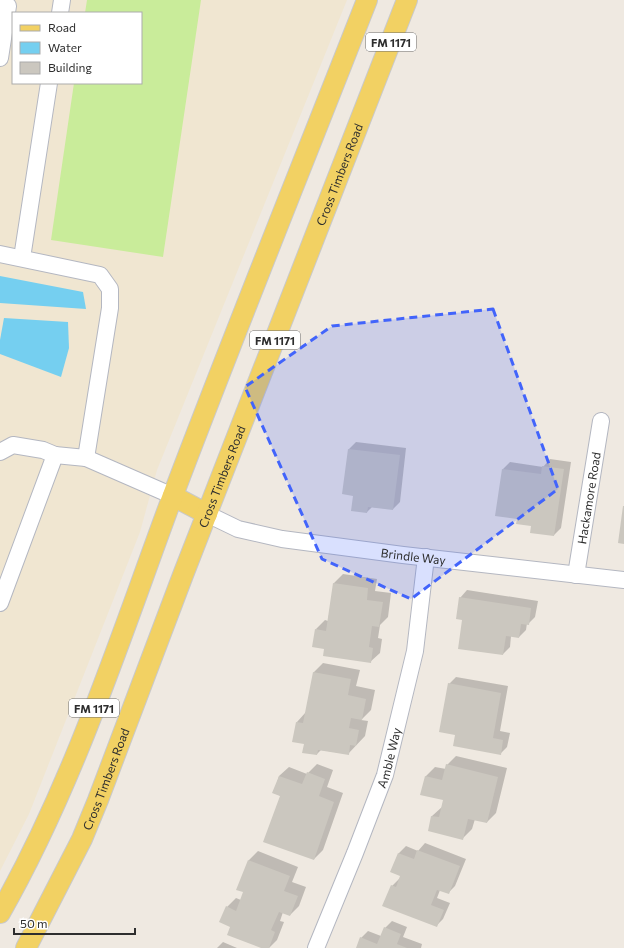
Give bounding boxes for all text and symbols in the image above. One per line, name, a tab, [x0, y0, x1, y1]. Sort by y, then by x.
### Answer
legend	[12, 12, 142, 84]
text: Road	[48, 20, 76, 34]
road number: FM 1171	[366, 33, 416, 51]
text: Water	[48, 40, 82, 54]
text: Building	[48, 60, 92, 74]
street label: Cross Timbers Road	[313, 121, 365, 228]
road number: FM 1171	[250, 331, 300, 349]
street label: Cross Timbers Road	[195, 423, 248, 529]
street label: Hackamore Road	[574, 451, 603, 545]
street label: Brindle Way	[380, 545, 446, 567]
road number: FM 1171	[69, 699, 119, 717]
street label: Cross Timbers Road	[79, 726, 132, 832]
street label: Amble Way	[374, 726, 403, 790]
scale bar	[14, 910, 135, 936]
text: 50 m	[20, 916, 48, 930]

